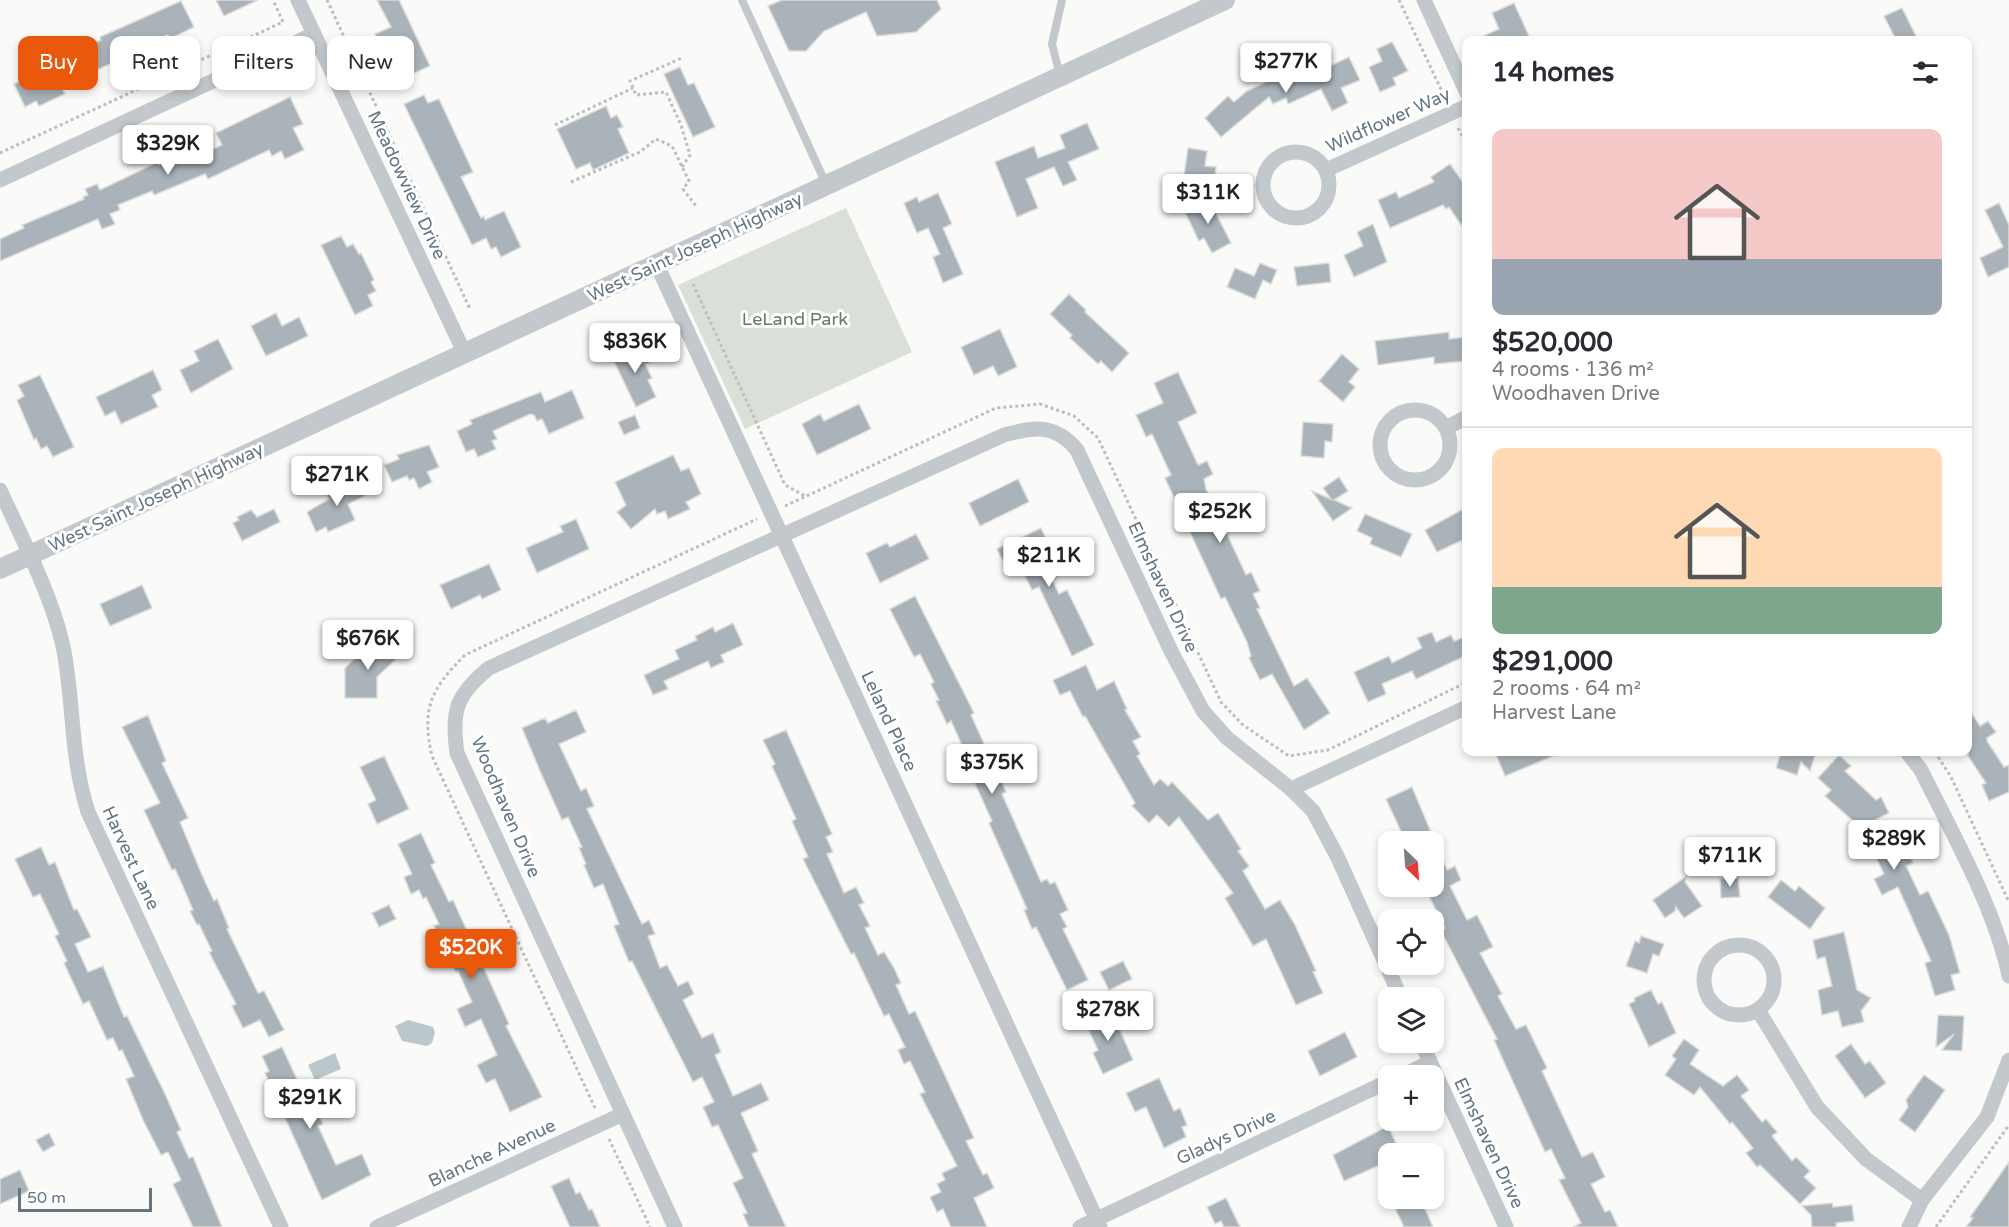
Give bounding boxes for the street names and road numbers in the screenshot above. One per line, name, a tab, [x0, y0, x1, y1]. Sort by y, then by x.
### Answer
street label: Wildflower Way	[1322, 83, 1454, 157]
street label: Meadowview Drive	[363, 107, 451, 263]
street label: West Saint Joseph Highway	[584, 187, 806, 307]
street label: West Saint Joseph Highway	[45, 437, 267, 557]
street label: Elmshaven Drive	[1123, 518, 1203, 656]
street label: Leland Place	[856, 667, 922, 775]
street label: Woodhaven Drive	[466, 733, 546, 881]
street label: Harvest Lane	[97, 803, 165, 913]
street label: Elmshaven Drive	[1449, 1074, 1529, 1212]
street label: Gladys Drive	[1173, 1104, 1279, 1170]
street label: Blanche Avenue	[425, 1114, 559, 1192]

